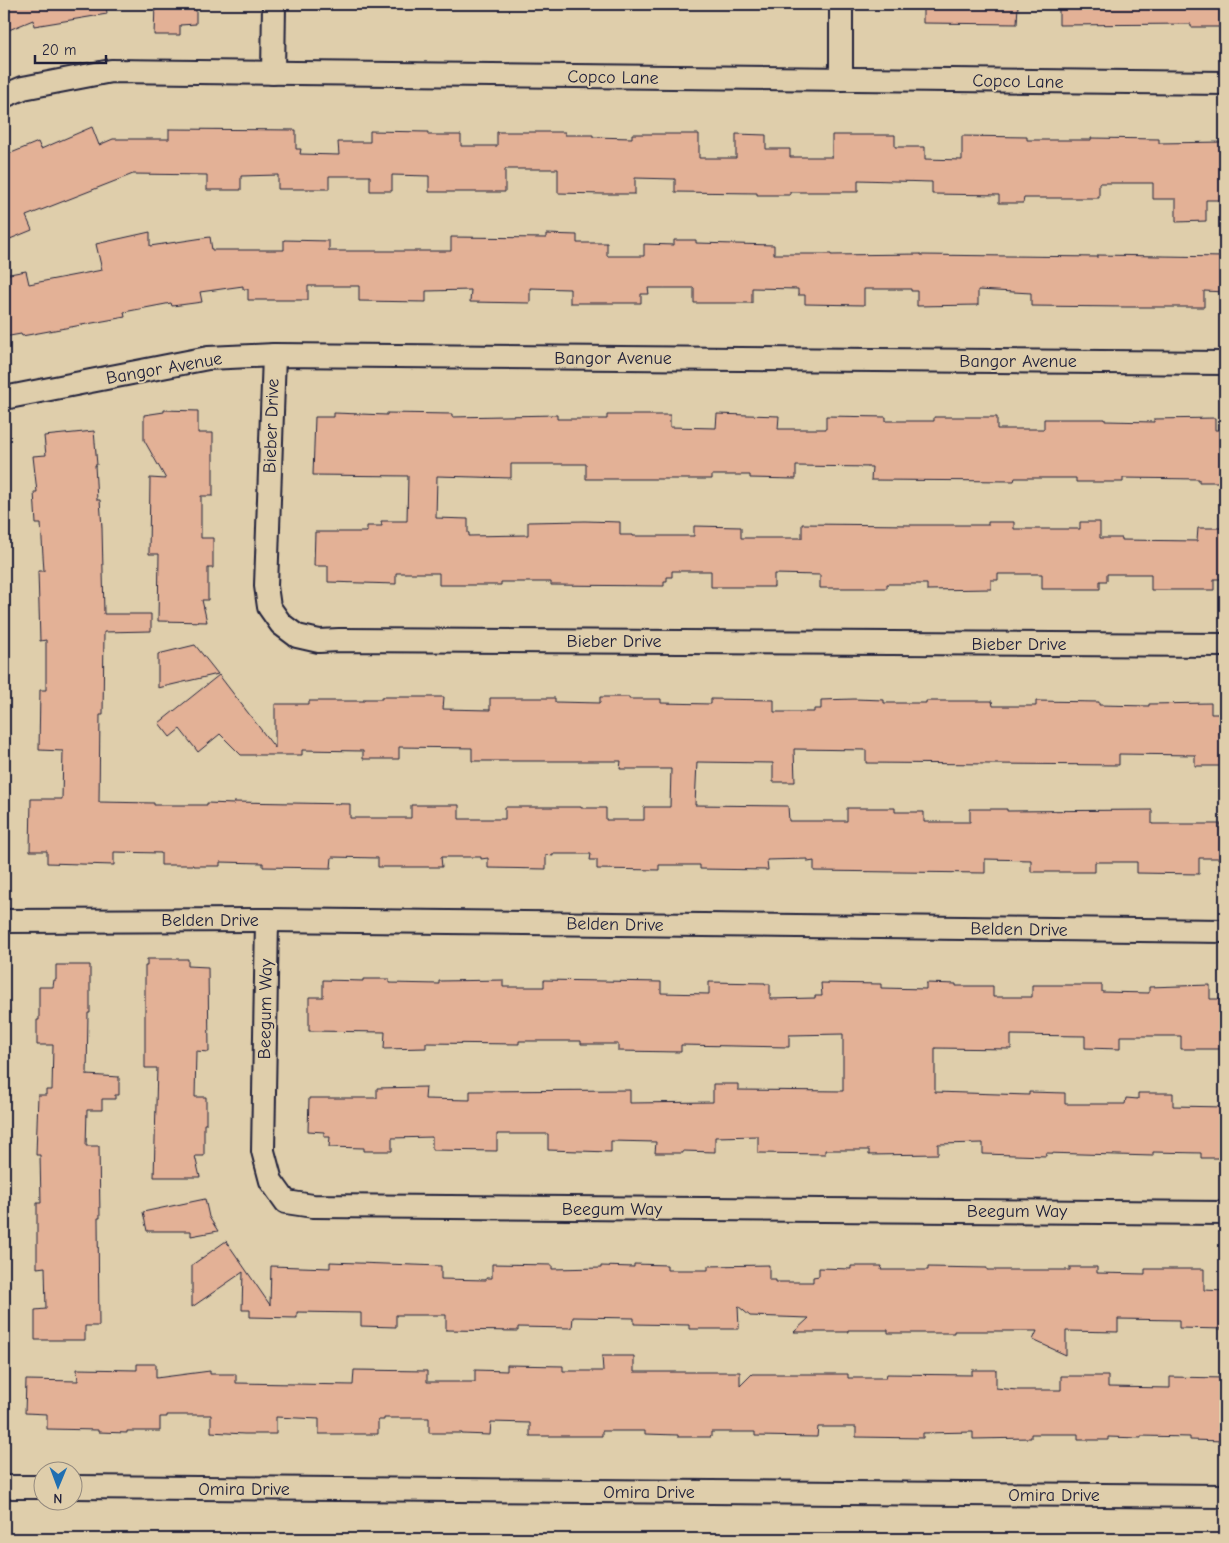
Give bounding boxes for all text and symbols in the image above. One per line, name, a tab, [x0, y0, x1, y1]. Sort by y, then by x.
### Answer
scale bar	[35, 32, 106, 64]
text: 20 m	[42, 41, 76, 59]
street label: Copco Lane	[567, 66, 659, 89]
street label: Copco Lane	[972, 70, 1064, 93]
street label: Bangor Avenue	[104, 348, 224, 389]
street label: Bangor Avenue	[554, 348, 672, 369]
street label: Bangor Avenue	[959, 351, 1077, 372]
street label: Bieber Drive	[259, 378, 284, 474]
street label: Bieber Drive	[567, 631, 661, 652]
street label: Bieber Drive	[972, 634, 1066, 655]
street label: Belden Drive	[161, 910, 259, 931]
street label: Belden Drive	[566, 913, 664, 936]
street label: Belden Drive	[970, 918, 1068, 941]
street label: Beegum Way	[254, 958, 277, 1059]
street label: Beegum Way	[562, 1199, 663, 1220]
street label: Beegum Way	[967, 1201, 1068, 1222]
north arrow	[32, 1460, 82, 1510]
street label: Omira Drive	[198, 1479, 290, 1500]
street label: Omira Drive	[603, 1482, 695, 1503]
street label: Omira Drive	[1008, 1485, 1100, 1506]
text: N	[53, 1490, 62, 1507]

